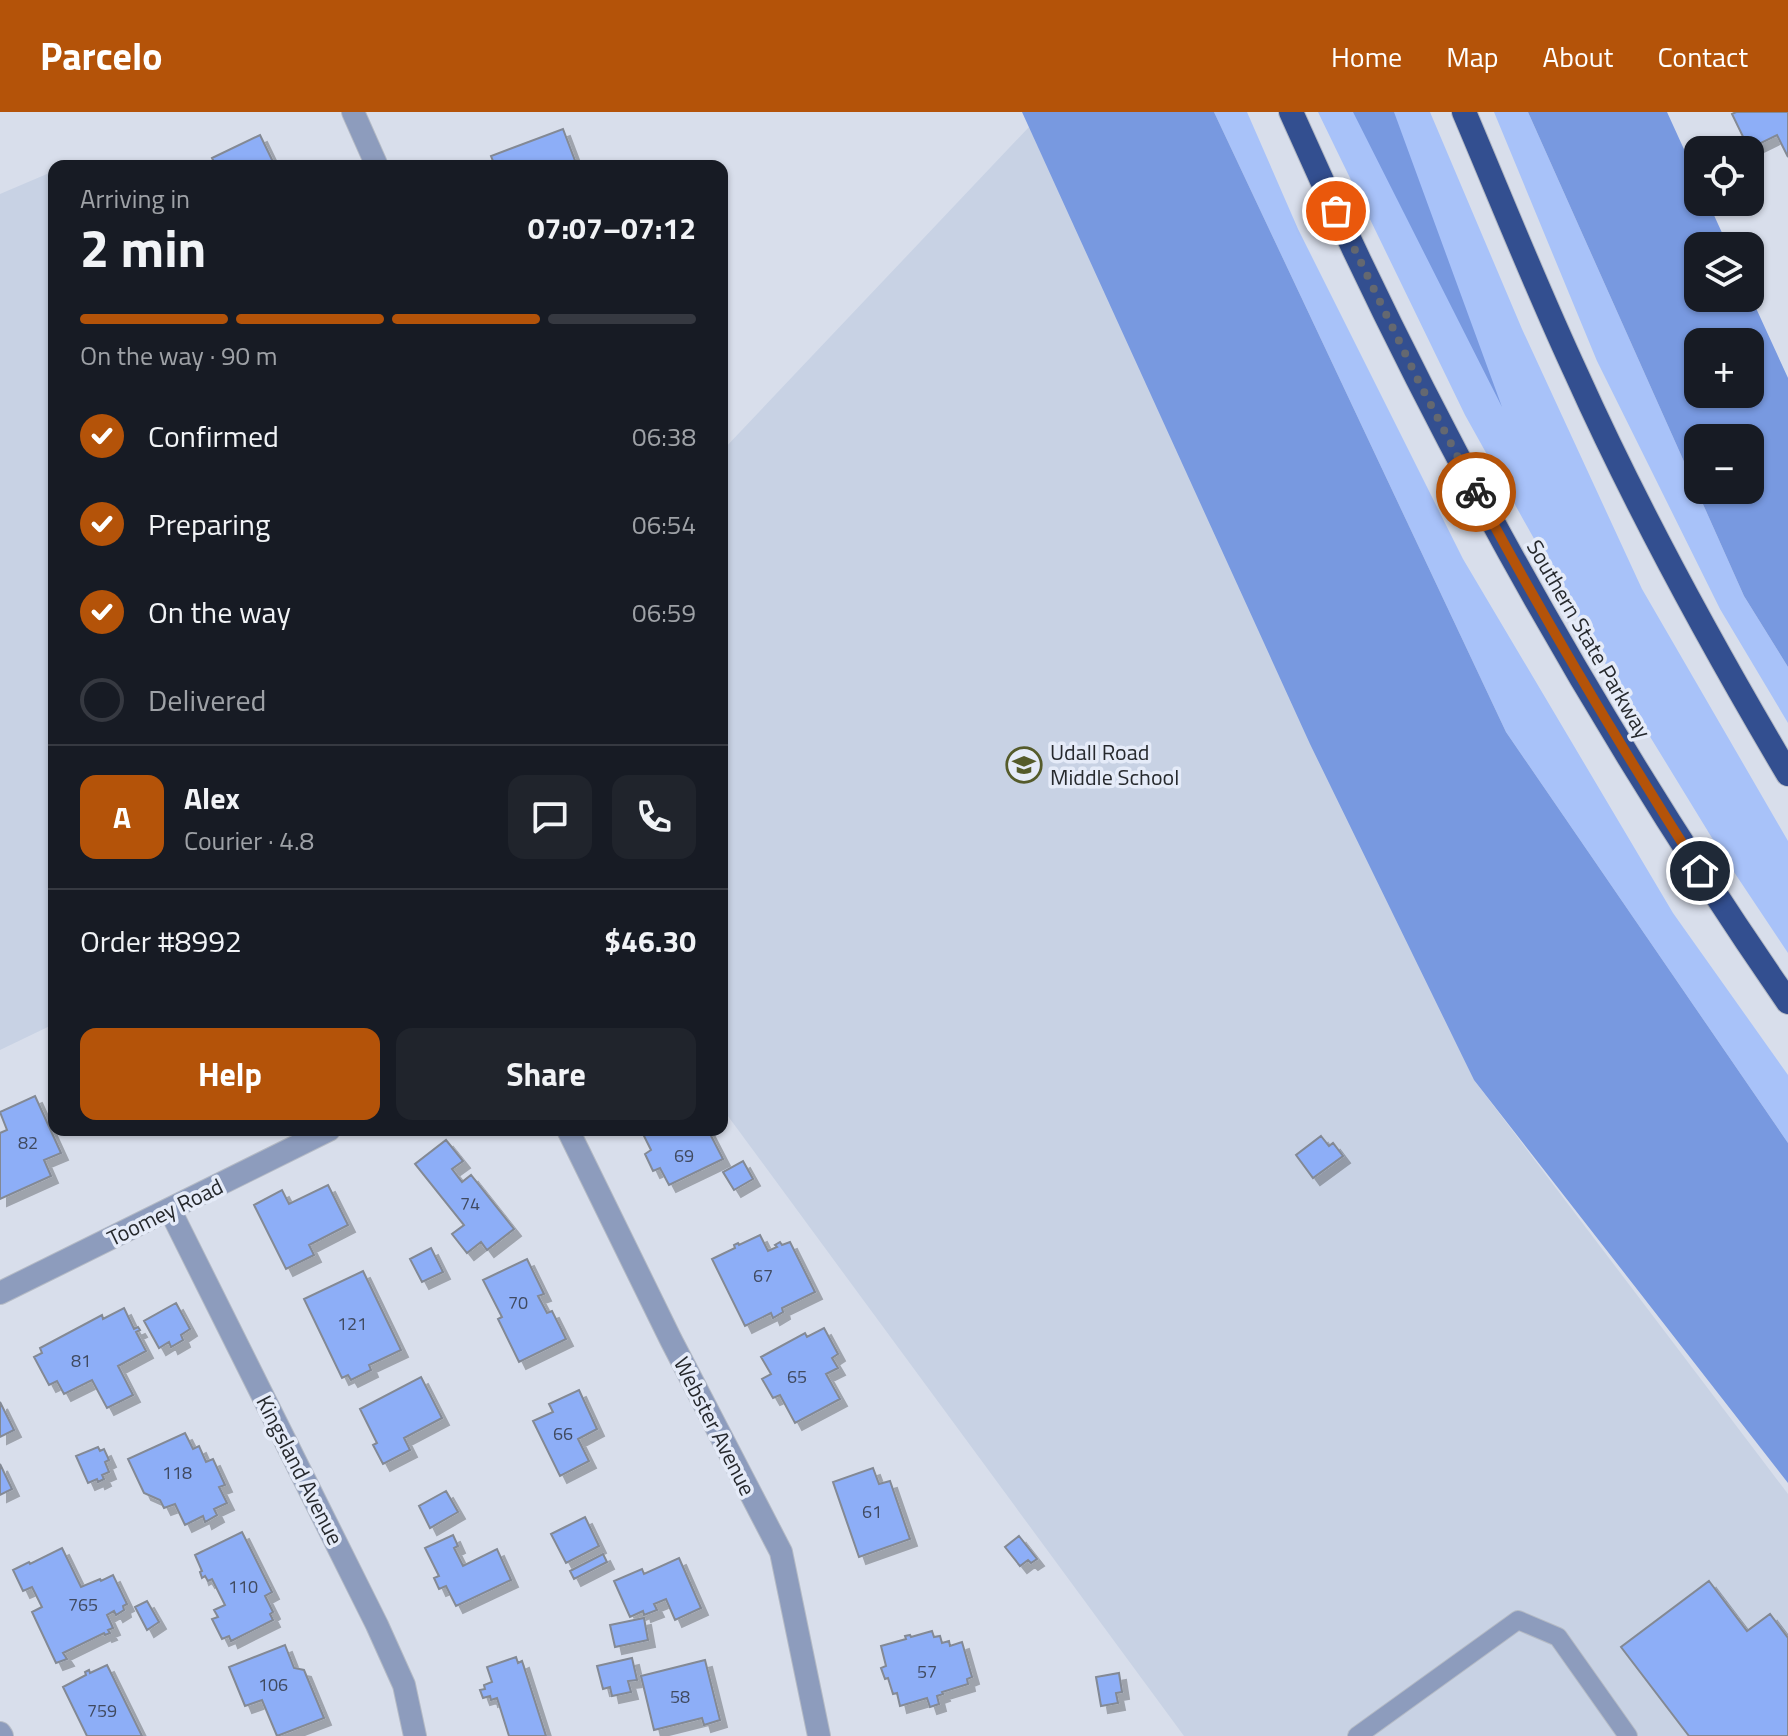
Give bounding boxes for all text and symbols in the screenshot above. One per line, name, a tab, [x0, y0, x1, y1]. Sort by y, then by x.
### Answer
text: Parcelo	[40, 27, 162, 85]
text: Home	[1331, 35, 1402, 78]
text: Map	[1446, 35, 1499, 78]
text: About	[1543, 35, 1613, 78]
text: Contact	[1657, 35, 1748, 78]
map controls	[1684, 136, 1764, 504]
button: locate	[1684, 136, 1764, 216]
pin	[1302, 177, 1370, 245]
text: Arriving in	[80, 179, 190, 218]
icon: bag	[1314, 189, 1358, 233]
text: 07:07–07:12	[528, 205, 696, 251]
text: 2 min	[80, 208, 206, 287]
button: layers	[1684, 232, 1764, 312]
button: +	[1684, 328, 1764, 408]
text: On the way · 90 m	[80, 336, 278, 375]
text: Confirmed	[148, 413, 279, 459]
icon: check	[80, 414, 124, 458]
text: 06:38	[632, 417, 696, 456]
button: −	[1684, 424, 1764, 504]
courier	[1436, 452, 1516, 532]
icon: bike	[1454, 470, 1498, 514]
text: Preparing	[148, 501, 270, 547]
icon: check	[80, 502, 124, 546]
text: 06:54	[632, 505, 696, 544]
street label: Southern State Parkway	[1518, 533, 1660, 745]
text: On the way	[148, 589, 291, 635]
icon: check	[80, 590, 124, 634]
text: 06:59	[632, 593, 696, 632]
text: Delivered	[148, 677, 266, 723]
place label: Udall Road Middle School	[1050, 735, 1179, 794]
school or university icon: Udall Road Middle School	[1005, 746, 1043, 784]
text: Alex	[184, 775, 240, 821]
button: chat	[508, 775, 592, 859]
button: phone	[612, 775, 696, 859]
text: A	[113, 794, 131, 840]
text: Courier · 4.8	[184, 821, 314, 860]
pin	[1666, 837, 1734, 905]
icon: home	[1678, 849, 1722, 893]
text: Order #8992	[80, 918, 242, 964]
text: $46.30	[604, 918, 696, 964]
button: Help	[80, 1028, 380, 1120]
button: Share	[396, 1028, 696, 1120]
house number: 82	[18, 1129, 38, 1156]
house number: 69	[674, 1142, 694, 1169]
street label: Toomey Road	[101, 1169, 229, 1255]
house number: 74	[460, 1190, 480, 1217]
house number: 67	[753, 1262, 773, 1289]
house number: 70	[508, 1289, 528, 1316]
house number: 121	[337, 1310, 367, 1337]
house number: 81	[71, 1347, 91, 1374]
street label: Webster Avenue	[665, 1351, 765, 1501]
house number: 65	[787, 1363, 807, 1390]
street label: Kingsland Avenue	[248, 1389, 352, 1551]
house number: 66	[553, 1420, 573, 1447]
house number: 118	[162, 1459, 192, 1486]
house number: 61	[862, 1498, 882, 1525]
house number: 110	[228, 1573, 258, 1600]
house number: 765	[68, 1591, 98, 1618]
house number: 57	[917, 1658, 937, 1685]
house number: 106	[258, 1671, 288, 1698]
house number: 58	[670, 1683, 690, 1710]
house number: 759	[87, 1697, 117, 1724]

